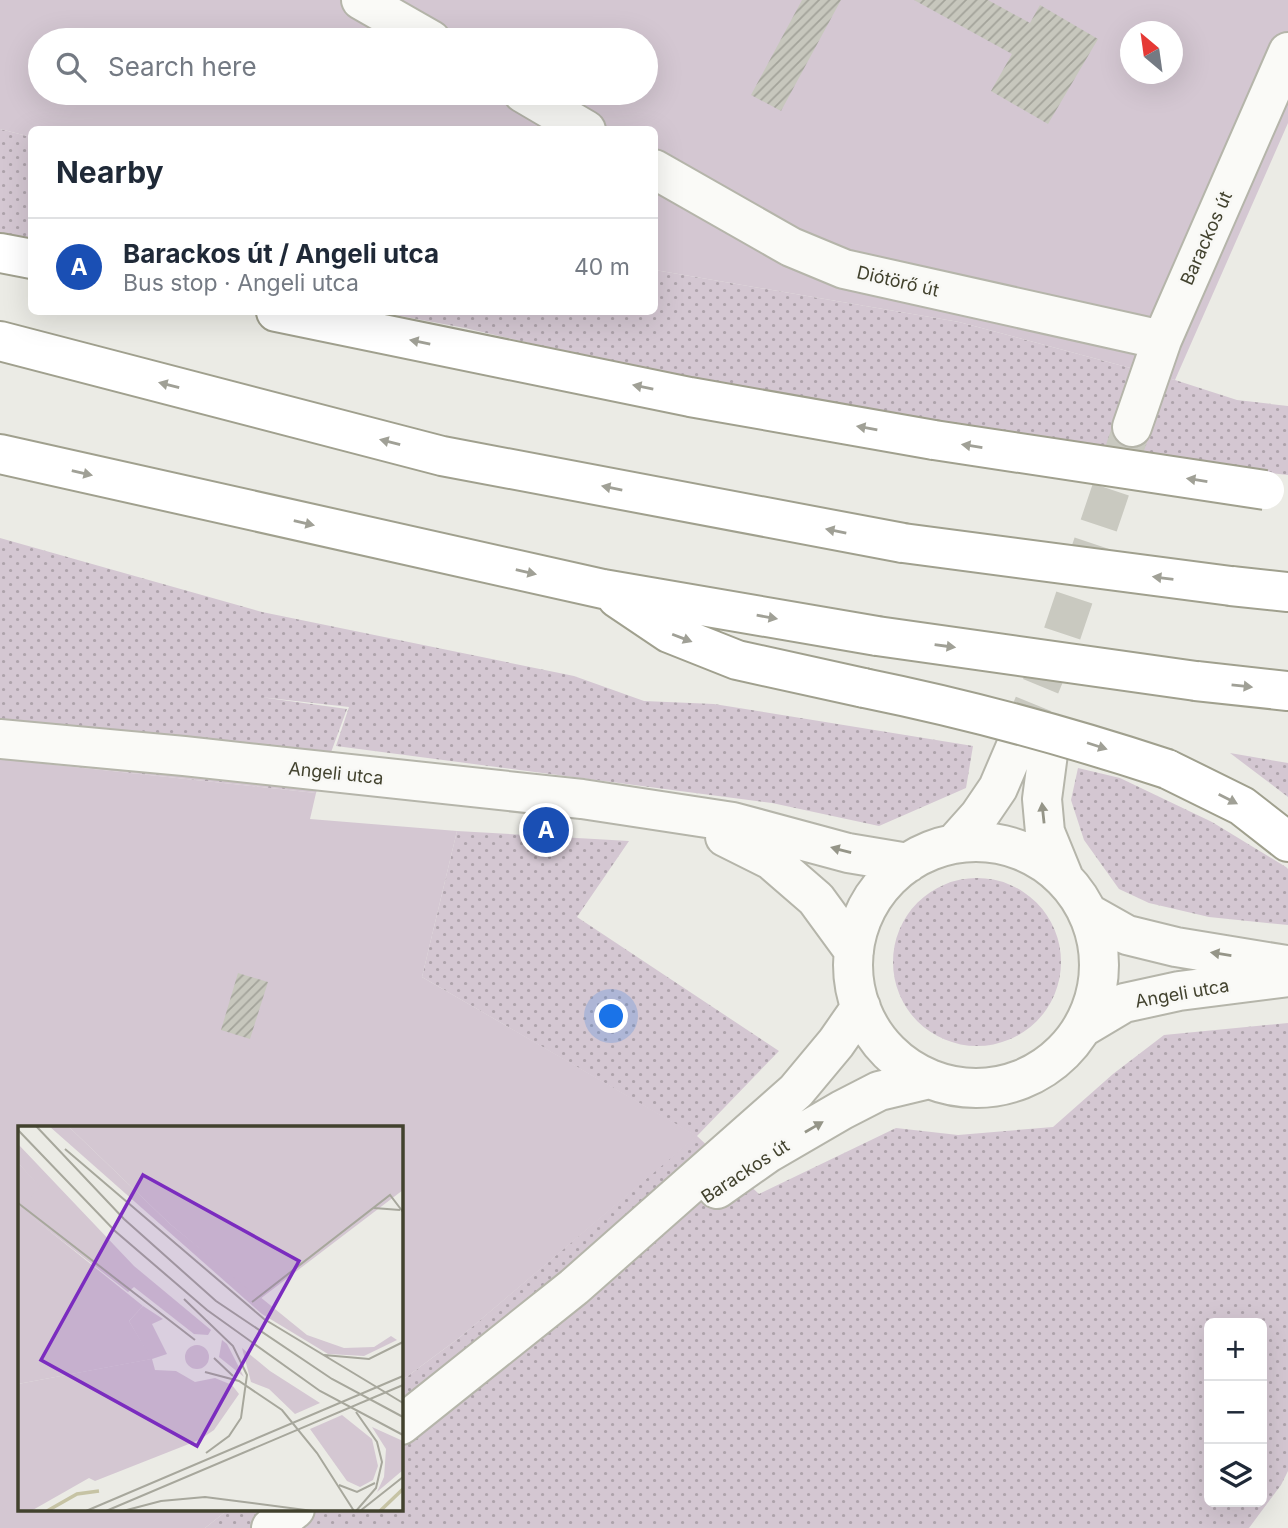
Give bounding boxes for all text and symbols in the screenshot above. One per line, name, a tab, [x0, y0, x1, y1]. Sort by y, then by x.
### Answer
north arrow	[1120, 21, 1183, 84]
search box	[28, 28, 658, 105]
icon: search	[52, 48, 90, 86]
text: Search here	[108, 51, 257, 82]
text: Nearby	[56, 154, 164, 190]
street label: Barackos út	[1176, 188, 1236, 288]
text: Barackos út / Angeli utca	[123, 238, 439, 269]
text: A	[70, 253, 88, 281]
text: 40 m	[574, 253, 630, 281]
street label: Diótörő út	[855, 261, 941, 301]
text: Bus stop · Angeli utca	[123, 269, 359, 297]
one-way arrow	[409, 336, 431, 347]
one-way arrow	[158, 379, 180, 390]
one-way arrow	[632, 381, 654, 392]
one-way arrow	[856, 422, 878, 433]
one-way arrow	[379, 436, 401, 447]
one-way arrow	[961, 440, 983, 451]
one-way arrow	[71, 468, 93, 479]
one-way arrow	[1186, 474, 1208, 485]
one-way arrow	[601, 482, 623, 493]
one-way arrow	[293, 517, 315, 528]
one-way arrow	[825, 525, 847, 536]
one-way arrow	[515, 567, 537, 578]
one-way arrow	[1152, 572, 1174, 583]
one-way arrow	[756, 612, 778, 623]
one-way arrow	[671, 633, 692, 644]
one-way arrow	[934, 640, 956, 651]
one-way arrow	[1231, 681, 1253, 692]
one-way arrow	[1086, 741, 1107, 752]
street label: Angeli utca	[288, 758, 384, 788]
one-way arrow	[1218, 793, 1238, 805]
one-way arrow	[1038, 802, 1049, 824]
pin: A	[523, 804, 569, 856]
one-way arrow	[830, 845, 851, 855]
one-way arrow	[1210, 948, 1232, 959]
street label: Angeli utca	[1133, 974, 1231, 1012]
your location	[594, 999, 628, 1033]
one-way arrow	[804, 1121, 823, 1133]
inset map	[18, 1126, 402, 1510]
street label: Barackos út	[697, 1135, 793, 1207]
map controls	[1204, 1318, 1267, 1507]
button: +	[1204, 1318, 1267, 1381]
button: −	[1204, 1381, 1267, 1444]
button: layers	[1204, 1444, 1267, 1507]

